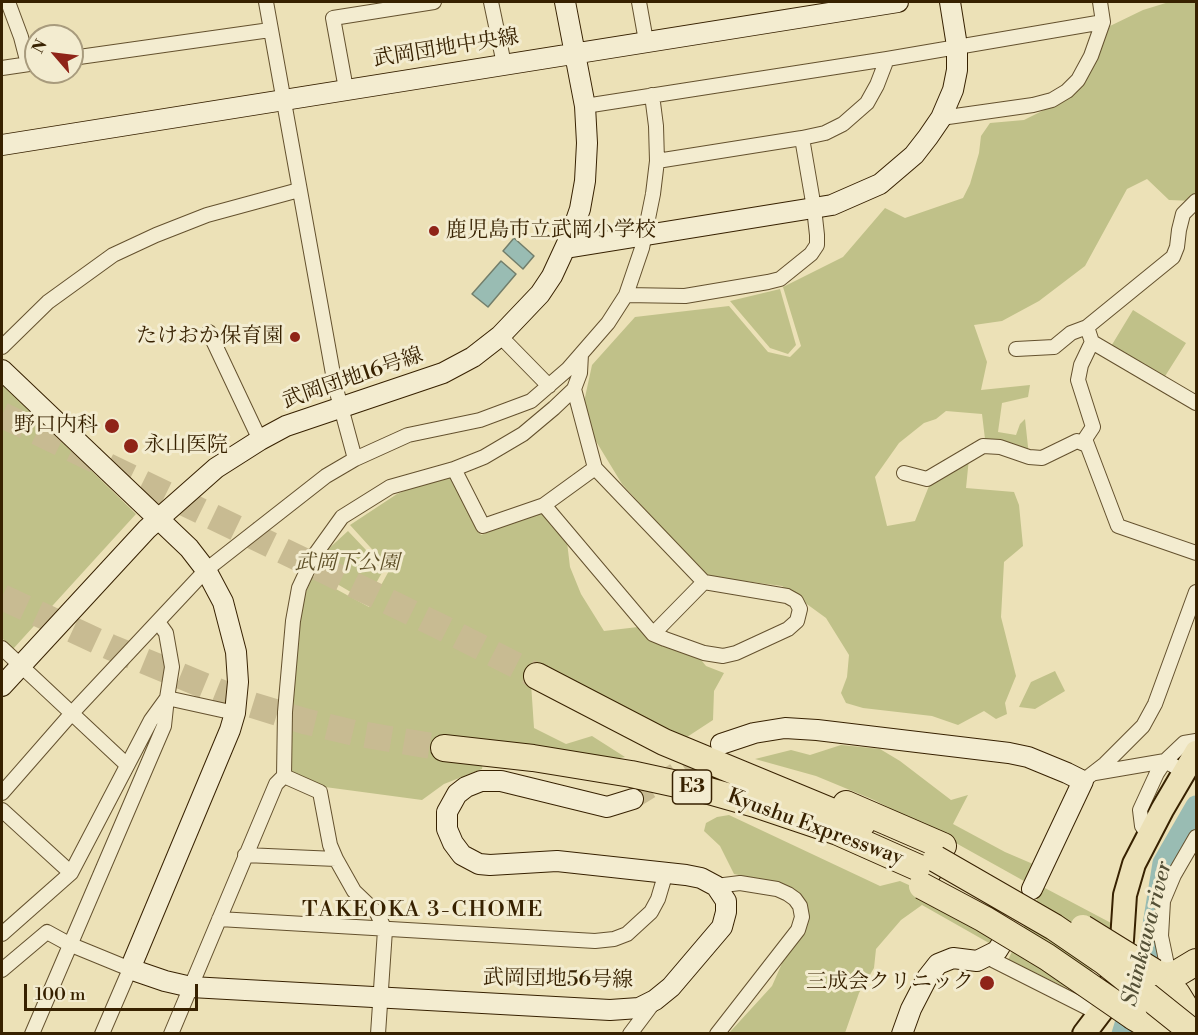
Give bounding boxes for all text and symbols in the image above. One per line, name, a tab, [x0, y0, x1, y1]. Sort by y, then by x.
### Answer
north arrow	[24, 24, 84, 84]
street label: 武岡団地中央線	[371, 25, 521, 73]
text: N	[28, 36, 52, 57]
place label: 鹿児島市立武岡小学校	[446, 218, 656, 244]
marker: 鹿児島市立武岡小学校	[427, 224, 441, 238]
place label: たけおか保育園	[136, 324, 283, 350]
marker: たけおか保育園	[288, 330, 302, 344]
street label: 武岡団地16号線	[279, 343, 427, 415]
place label: 野口内科	[14, 413, 98, 439]
marker: 野口内科	[103, 417, 121, 435]
place label: 永山医院	[144, 433, 228, 459]
marker: 永山医院	[122, 437, 140, 455]
park label: 武岡下公園	[295, 551, 399, 577]
road number: E3	[672, 770, 712, 804]
street label: Kyushu Expressway	[724, 784, 906, 872]
water label: Shinkawa river	[1117, 859, 1179, 1009]
district label: TAKEOKA 3-CHOME	[302, 898, 544, 924]
street label: 武岡団地56号線	[483, 966, 633, 994]
place label: 三成会クリニック	[806, 970, 974, 996]
scale bar	[27, 972, 201, 1010]
marker: 三成会クリニック	[978, 974, 996, 992]
text: 100 m	[35, 983, 86, 1006]

